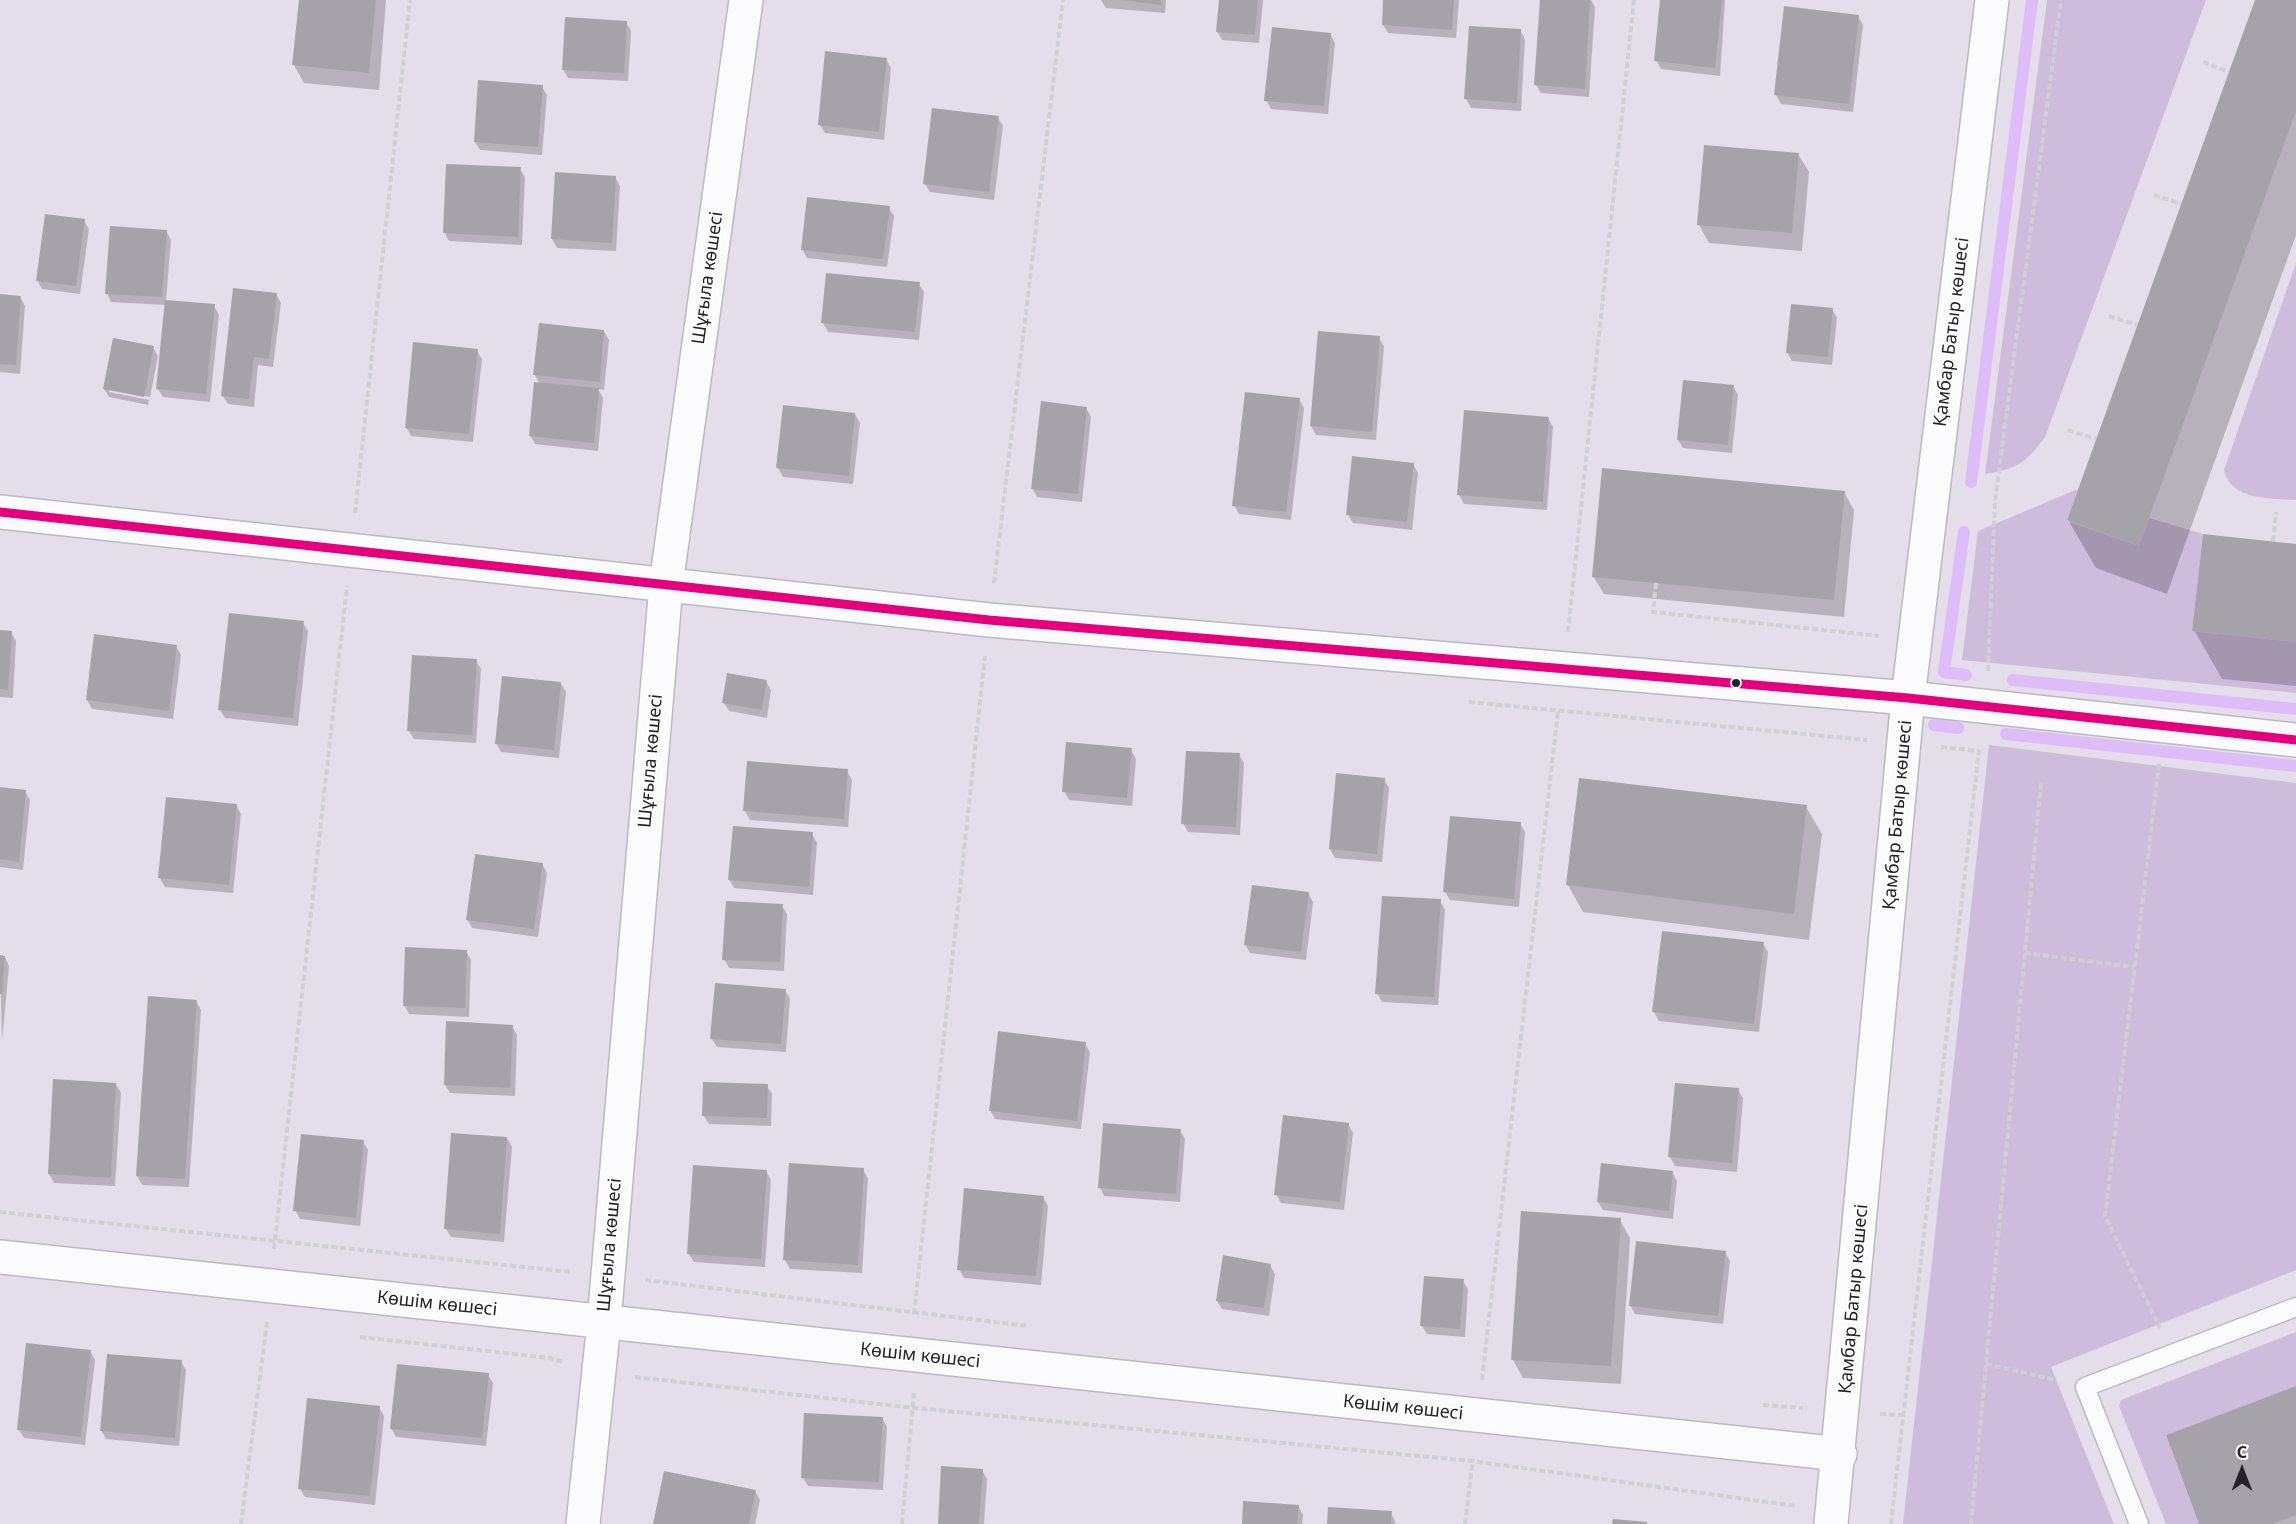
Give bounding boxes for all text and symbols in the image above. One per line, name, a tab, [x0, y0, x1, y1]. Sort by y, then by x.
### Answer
street label: Шұғыла көшесі	[688, 210, 728, 346]
street label: Қамбар Батыр көшесі	[1930, 236, 1974, 428]
unlabelled marker	[1730, 677, 1742, 689]
street label: Шұғыла көшесі	[634, 693, 668, 829]
street label: Қамбар Батыр көшесі	[1879, 719, 1917, 911]
street label: Шұғыла көшесі	[593, 1177, 627, 1313]
street label: Қамбар Батыр көшесі	[1835, 1203, 1873, 1395]
street label: Көшім көшесі	[376, 1287, 498, 1321]
street label: Көшім көшесі	[859, 1339, 981, 1373]
street label: Көшім көшесі	[1342, 1391, 1464, 1425]
north arrow	[2212, 1440, 2272, 1500]
text: С	[2237, 1441, 2247, 1463]

